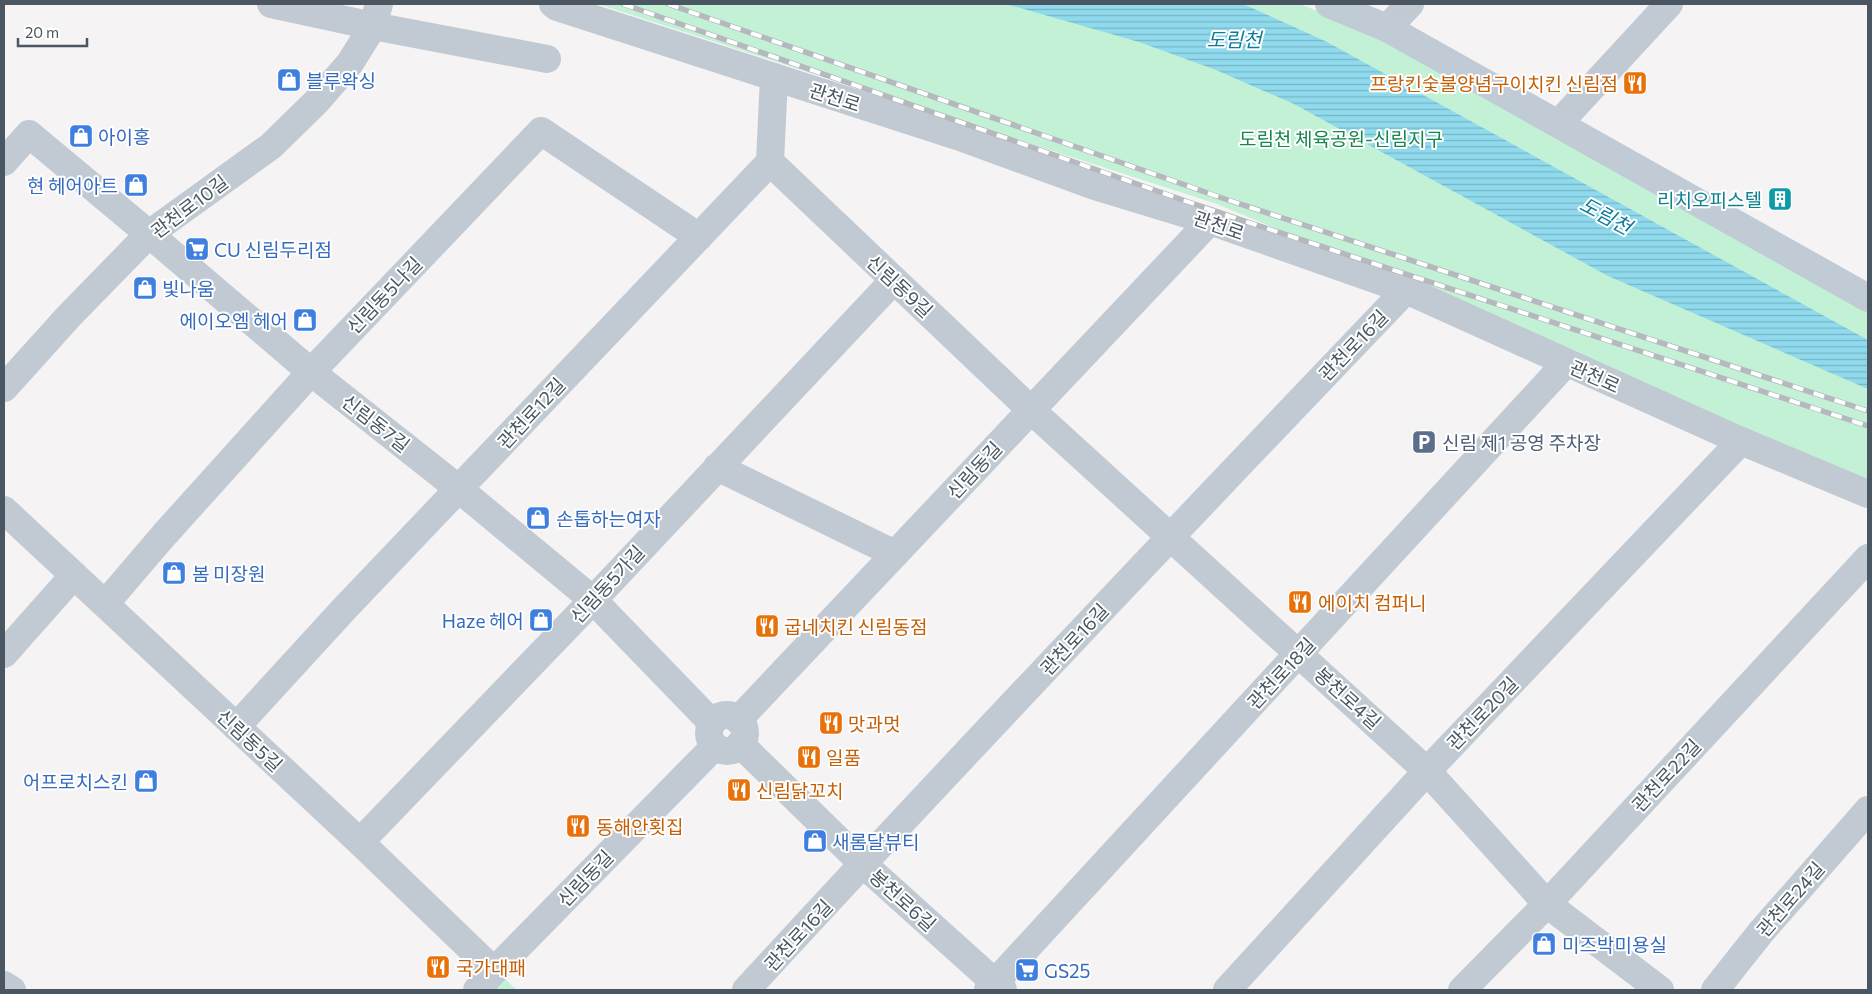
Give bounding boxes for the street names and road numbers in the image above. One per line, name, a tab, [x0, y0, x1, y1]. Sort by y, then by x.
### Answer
street label: 관천로	[807, 78, 863, 116]
street label: 관천로10길	[146, 170, 232, 242]
street label: 관천로	[1190, 206, 1248, 244]
street label: 신림동9길	[862, 250, 938, 322]
street label: 신림동5나길	[342, 252, 426, 338]
street label: 관천로16길	[1314, 305, 1392, 385]
street label: 관천로	[1566, 355, 1624, 397]
street label: 관천로12길	[492, 373, 570, 453]
street label: 신림동7길	[337, 389, 415, 457]
street label: 신림동길	[942, 437, 1006, 503]
street label: 신림동5가길	[565, 540, 649, 628]
street label: 관천로16길	[1035, 598, 1113, 680]
street label: 관천로18길	[1242, 632, 1320, 714]
street label: 봉천로4길	[1310, 662, 1386, 734]
street label: 관천로20길	[1441, 672, 1523, 754]
street label: 신림동5길	[213, 704, 287, 776]
street label: 관천로22길	[1627, 734, 1705, 816]
street label: 신림동길	[552, 845, 618, 911]
street label: 관천로24길	[1751, 857, 1829, 941]
street label: 봉천로6길	[865, 864, 941, 936]
street label: 관천로16길	[759, 894, 837, 976]

